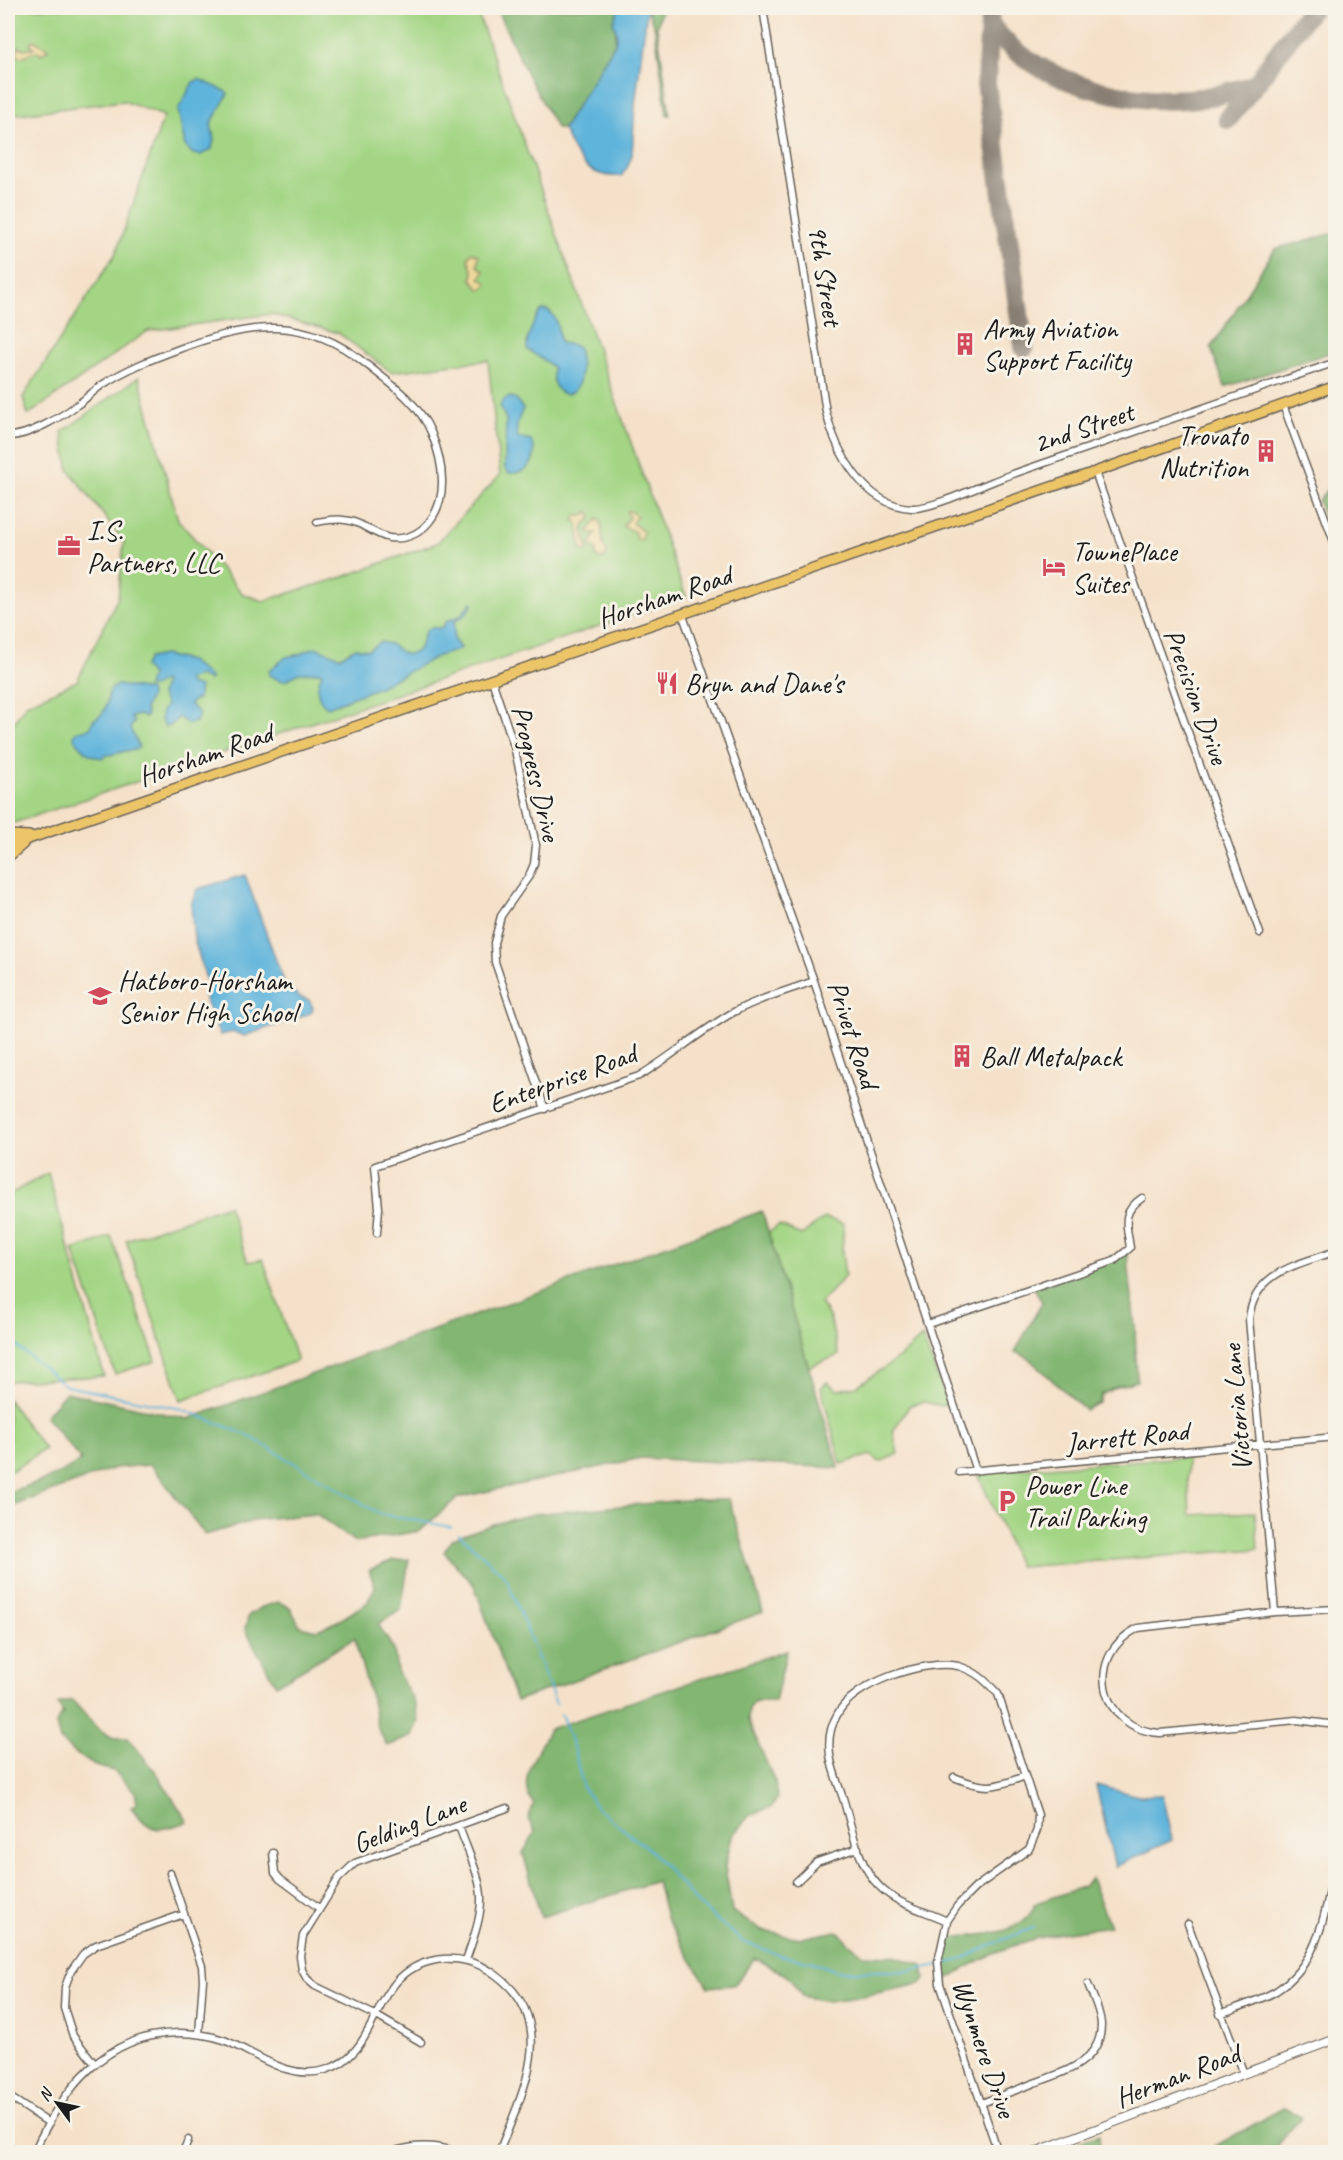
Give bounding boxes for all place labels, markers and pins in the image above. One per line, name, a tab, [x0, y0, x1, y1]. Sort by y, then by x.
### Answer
place label: Army Aviation Support Facility	[983, 311, 1133, 378]
building icon: Army Aviation Support Facility	[952, 331, 978, 357]
place label: Trovato Nutrition	[1159, 418, 1250, 485]
building icon: Trovato Nutrition	[1253, 438, 1279, 464]
place label: I.S. Partners, LLC	[87, 513, 224, 580]
office icon: I.S. Partners, LLC	[56, 533, 82, 559]
place label: TownePlace Suites	[1072, 534, 1178, 601]
hotel icon: TownePlace Suites	[1041, 554, 1067, 580]
place label: Bryn and Dane's	[685, 666, 846, 701]
restaurant icon: Bryn and Dane's	[654, 670, 680, 696]
place label: Hatboro-Horsham Senior High School	[118, 963, 302, 1030]
school or university icon: Hatboro-Horsham Senior High School	[87, 983, 113, 1009]
place label: Ball Metalpack	[980, 1039, 1124, 1074]
building icon: Ball Metalpack	[949, 1043, 975, 1069]
place label: Power Line Trail Parking	[1025, 1468, 1148, 1535]
parking icon: Power Line Trail Parking	[994, 1488, 1020, 1514]

